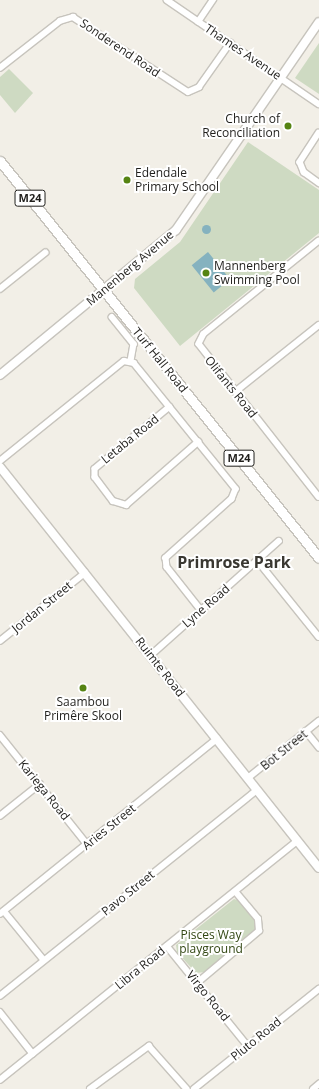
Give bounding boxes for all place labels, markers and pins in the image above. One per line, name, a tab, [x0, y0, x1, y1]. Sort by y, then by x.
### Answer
place label: Church of Reconciliation	[202, 112, 280, 140]
marker: Church of Reconciliation	[283, 121, 293, 131]
place label: Edendale Primary School	[135, 166, 219, 194]
marker: Edendale Primary School	[122, 175, 132, 185]
place label: Mannenberg Swimming Pool	[214, 259, 300, 287]
marker: Mannenberg Swimming Pool	[201, 268, 211, 278]
marker: Saambou Primêre Skool	[78, 683, 88, 693]
place label: Saambou Primêre Skool	[44, 695, 122, 723]

